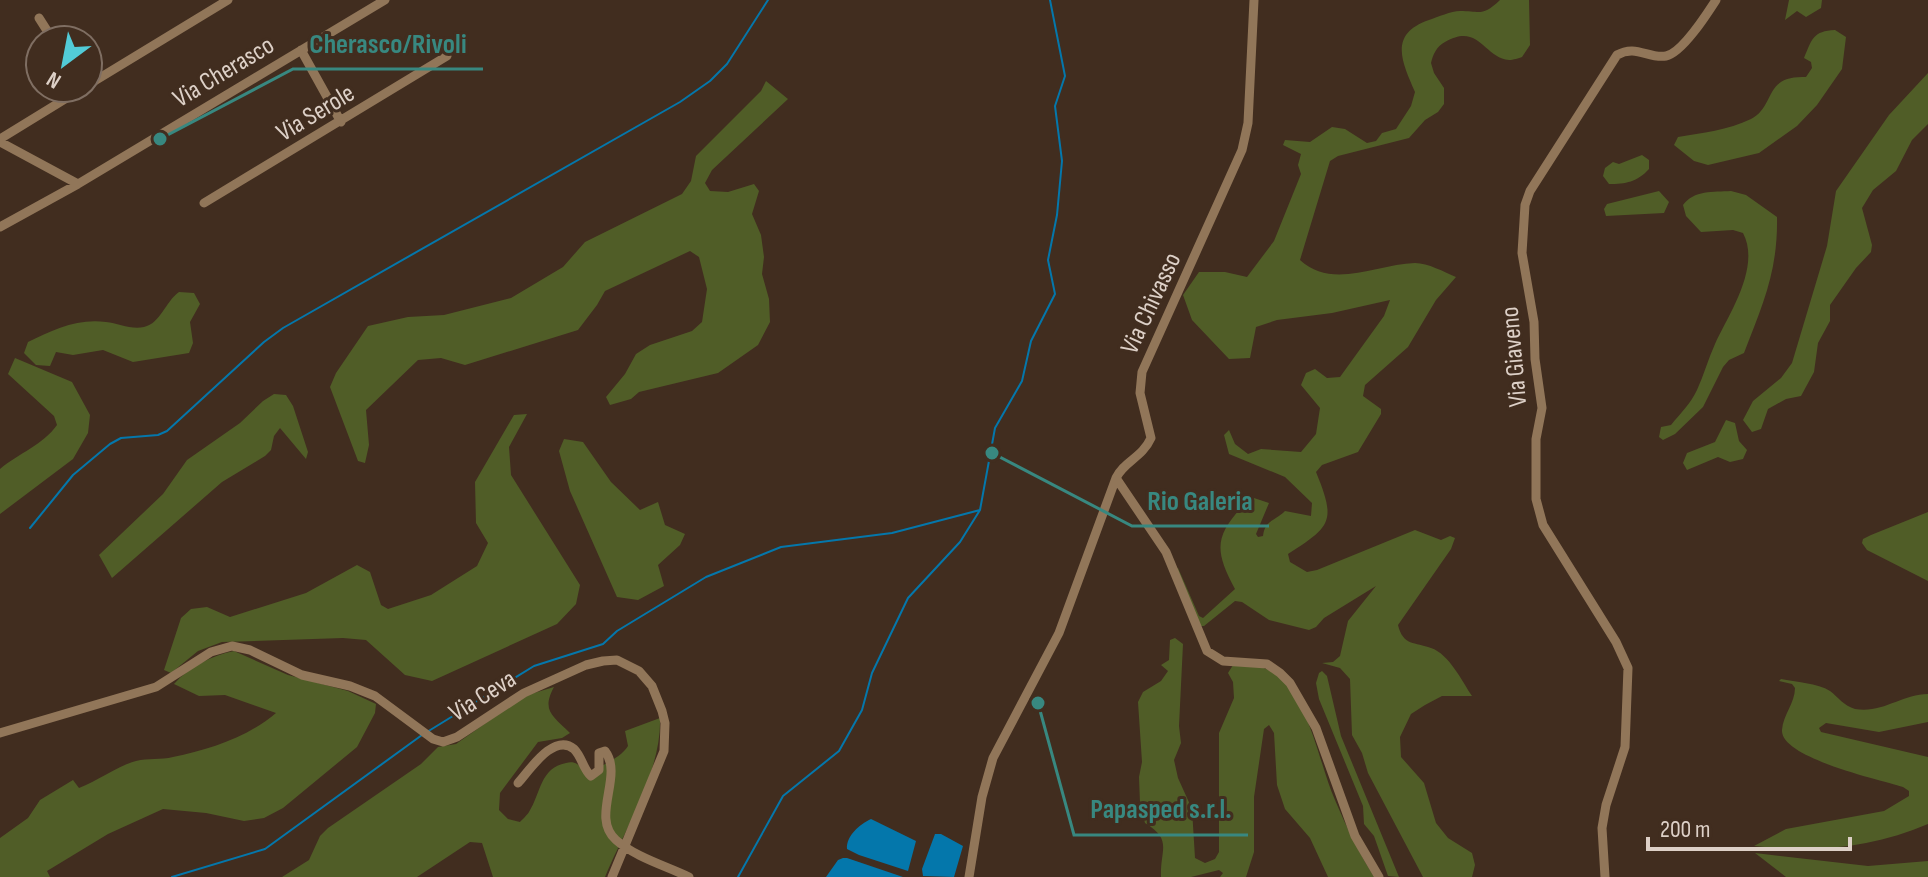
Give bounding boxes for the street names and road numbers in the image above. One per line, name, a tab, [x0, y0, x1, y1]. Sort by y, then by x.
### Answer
street label: Via Cherasco	[168, 30, 280, 115]
street label: Via Serole	[271, 78, 360, 149]
street label: Via Chivasso	[1114, 248, 1188, 359]
street label: Via Giaveno	[1495, 305, 1534, 408]
street label: Via Ceva	[444, 664, 522, 729]

